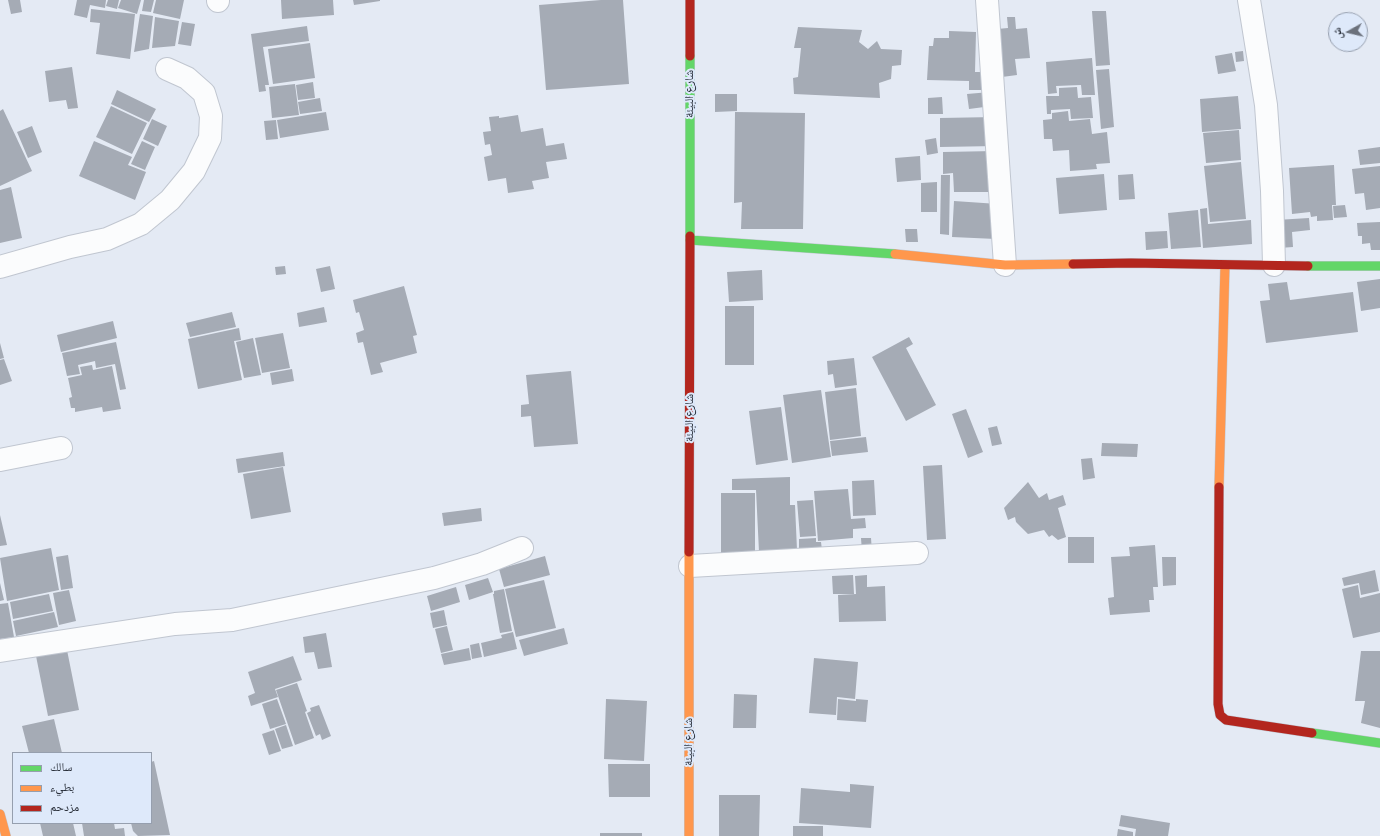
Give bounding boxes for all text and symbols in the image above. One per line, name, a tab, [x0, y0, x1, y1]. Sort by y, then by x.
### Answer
north arrow	[1328, 12, 1368, 52]
text: ش	[1329, 27, 1345, 40]
street label: شارع البيئة	[683, 70, 697, 118]
street label: شارع البيئة	[683, 394, 697, 442]
street label: شارع البيئة	[682, 718, 696, 766]
legend	[12, 752, 152, 824]
text: سالك	[50, 759, 72, 775]
text: بطيء	[50, 779, 74, 795]
text: مزدحم	[50, 799, 79, 815]

